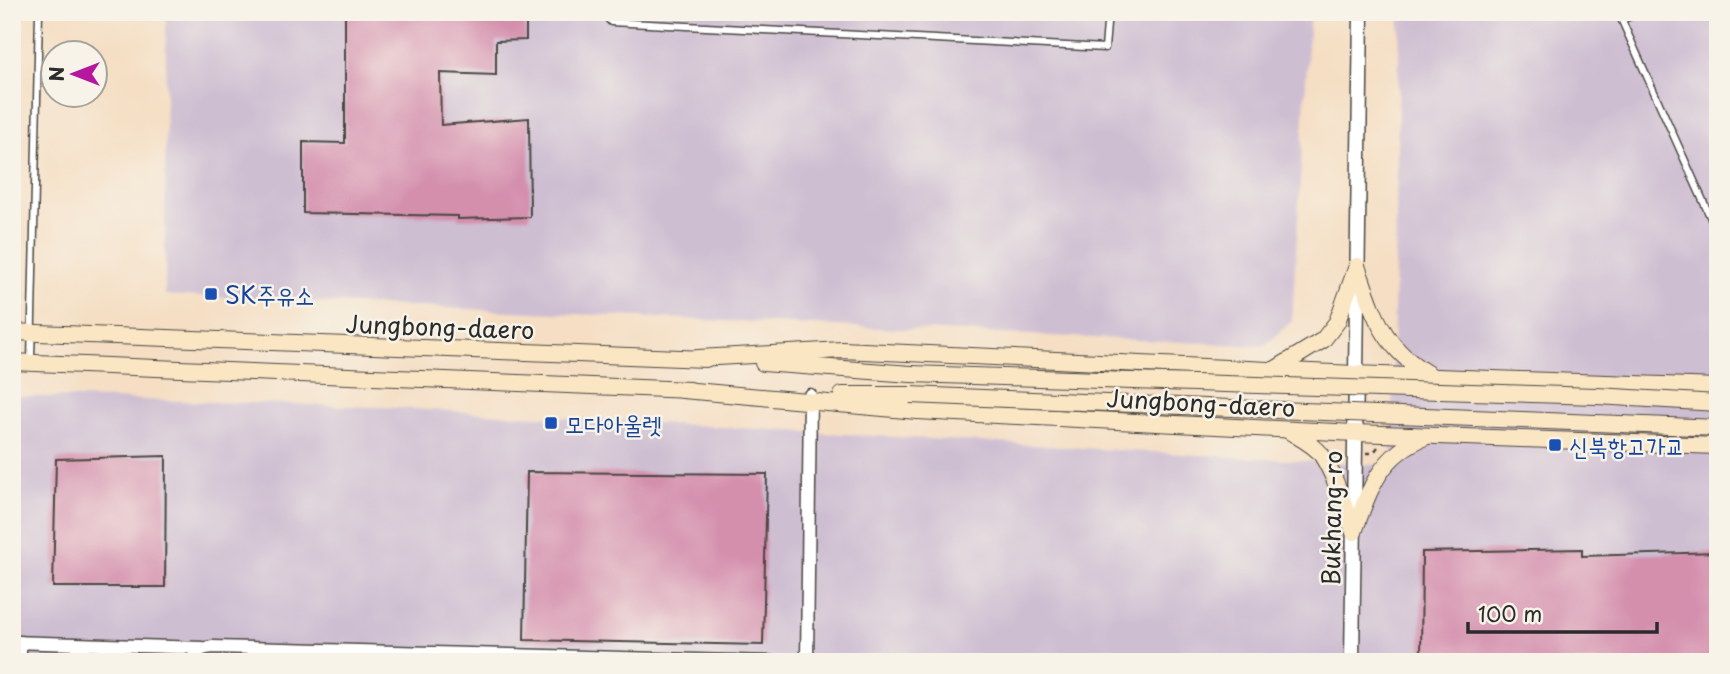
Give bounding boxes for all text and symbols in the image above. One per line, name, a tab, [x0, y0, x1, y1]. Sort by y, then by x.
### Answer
north arrow	[38, 38, 108, 108]
text: N	[42, 66, 70, 82]
place label: SK주유소	[225, 276, 314, 312]
marker: SK주유소	[203, 286, 219, 302]
street label: Jungbong-daero	[345, 305, 535, 347]
street label: Jungbong-daero	[1106, 379, 1296, 425]
place label: 모다아울렛	[565, 405, 662, 441]
marker: 모다아울렛	[543, 415, 559, 431]
place label: 신북항고가교	[1569, 427, 1685, 463]
marker: 신북항고가교	[1547, 437, 1563, 453]
street label: Bukhang-ro	[1312, 450, 1350, 586]
scale bar	[1468, 590, 1656, 634]
text: 100 m	[1478, 597, 1542, 629]

